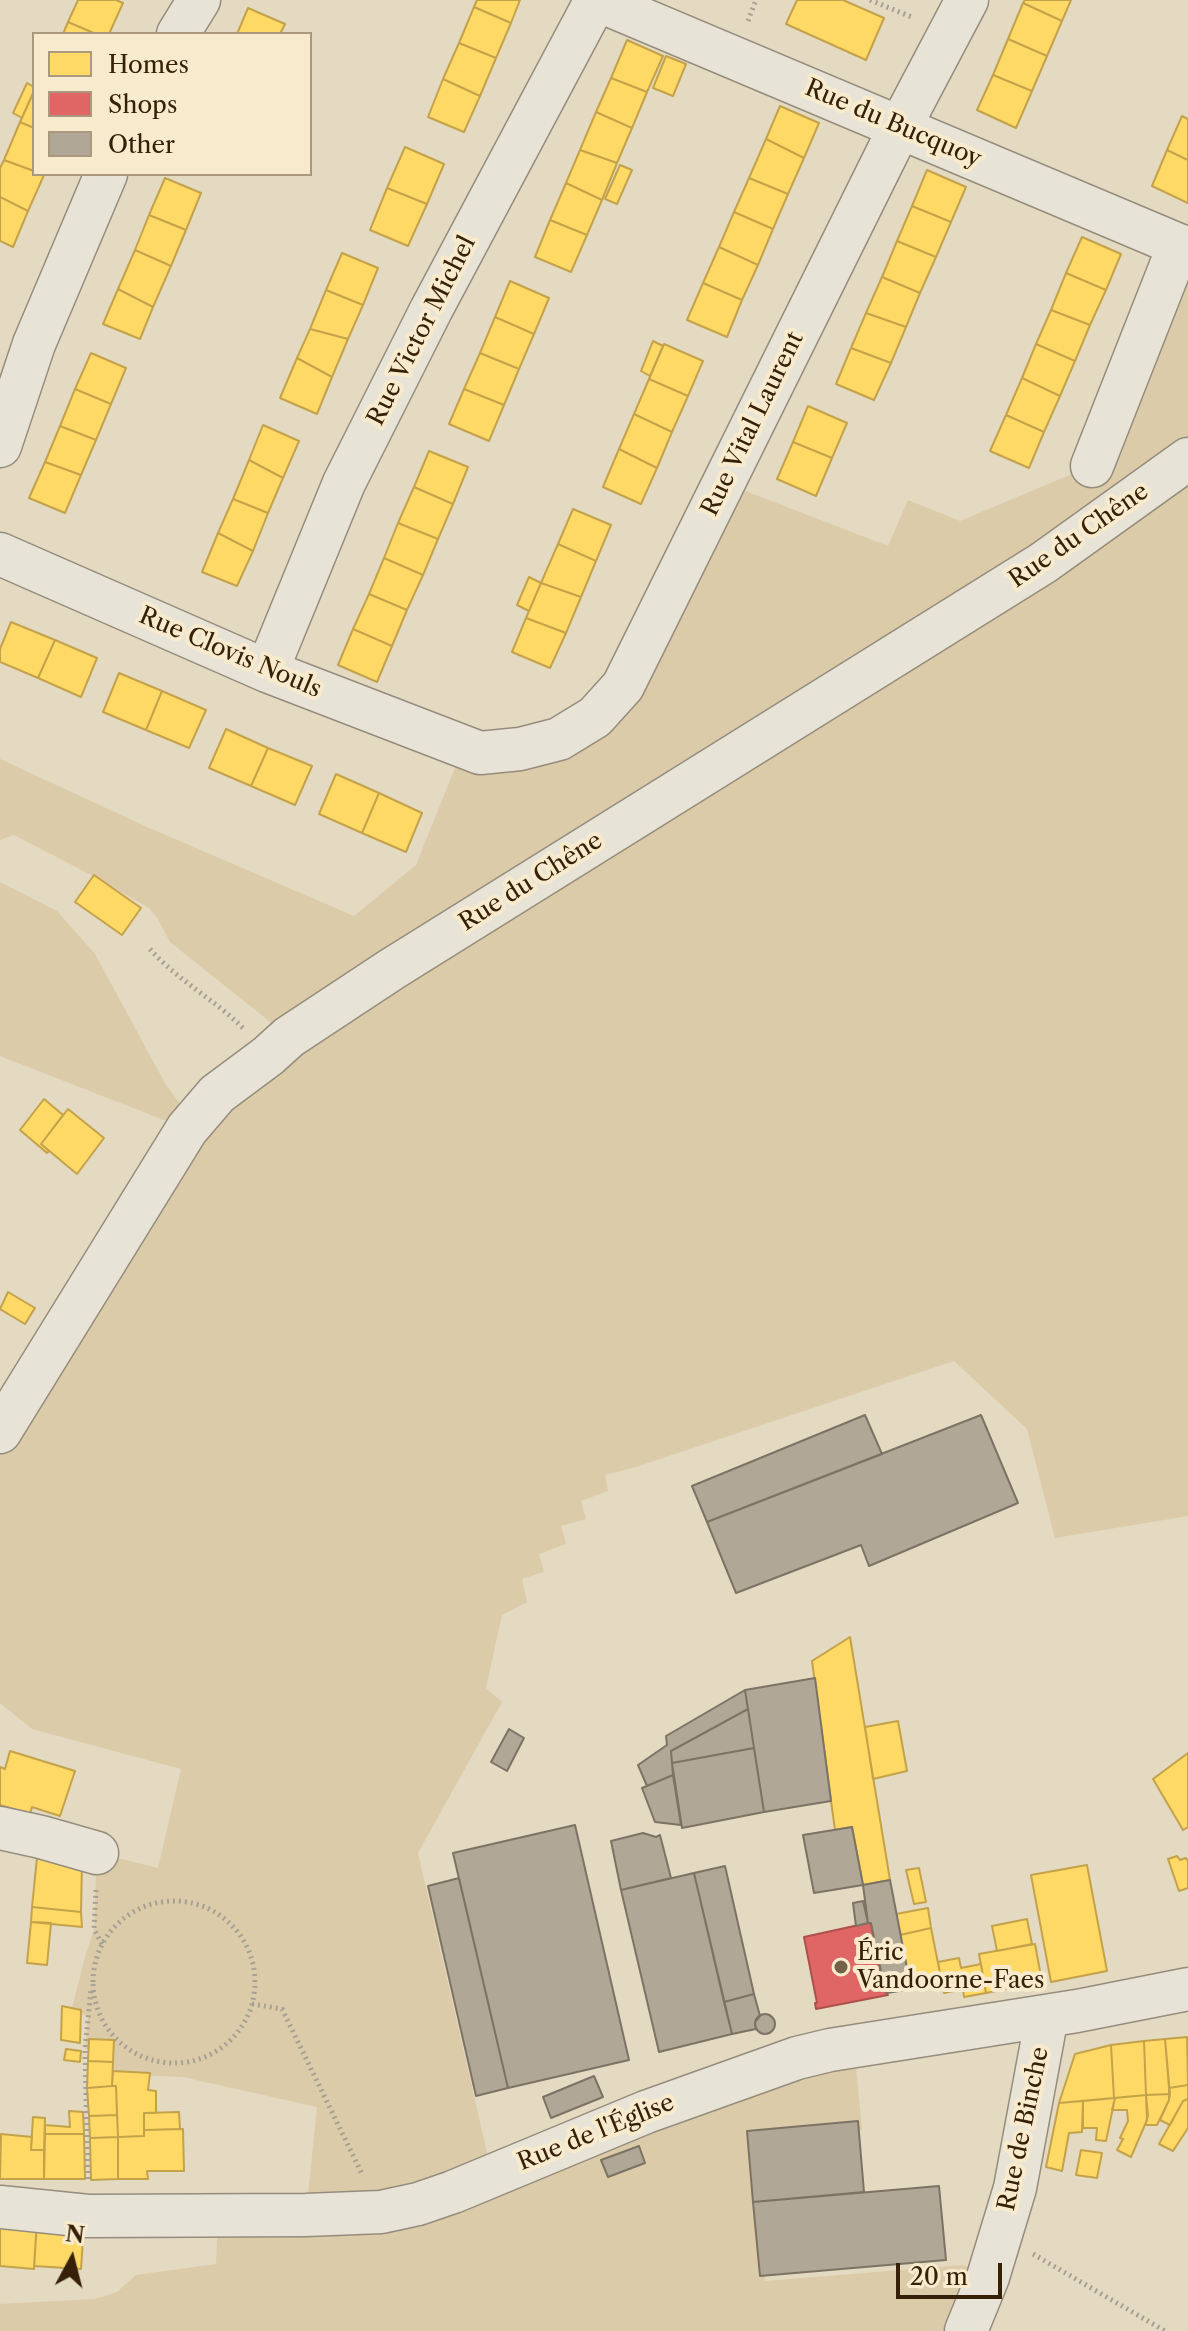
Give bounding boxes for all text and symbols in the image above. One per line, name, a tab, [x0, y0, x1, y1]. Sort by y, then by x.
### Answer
legend	[32, 32, 312, 176]
text: Homes	[108, 50, 189, 79]
street label: Rue du Bucquoy	[800, 74, 986, 174]
text: Shops	[108, 90, 177, 119]
text: Other	[108, 130, 175, 159]
street label: Rue Victor Michel	[362, 231, 482, 431]
street label: Rue Vital Laurent	[696, 327, 810, 521]
street label: Rue du Chêne	[1004, 477, 1154, 595]
street label: Rue Clovis Nouls	[135, 602, 325, 704]
street label: Rue du Chêne	[454, 826, 608, 938]
place label: Éric Vandoorne-Faes	[857, 1939, 1044, 1995]
marker: Éric Vandoorne-Faes	[832, 1958, 850, 1976]
street label: Rue de Binche	[993, 2044, 1055, 2214]
street label: Rue de l'Église	[514, 2088, 678, 2178]
north arrow	[32, 2219, 112, 2299]
text: N	[64, 2220, 86, 2249]
scale bar	[900, 2247, 1006, 2297]
text: 20 m	[910, 2262, 968, 2291]

